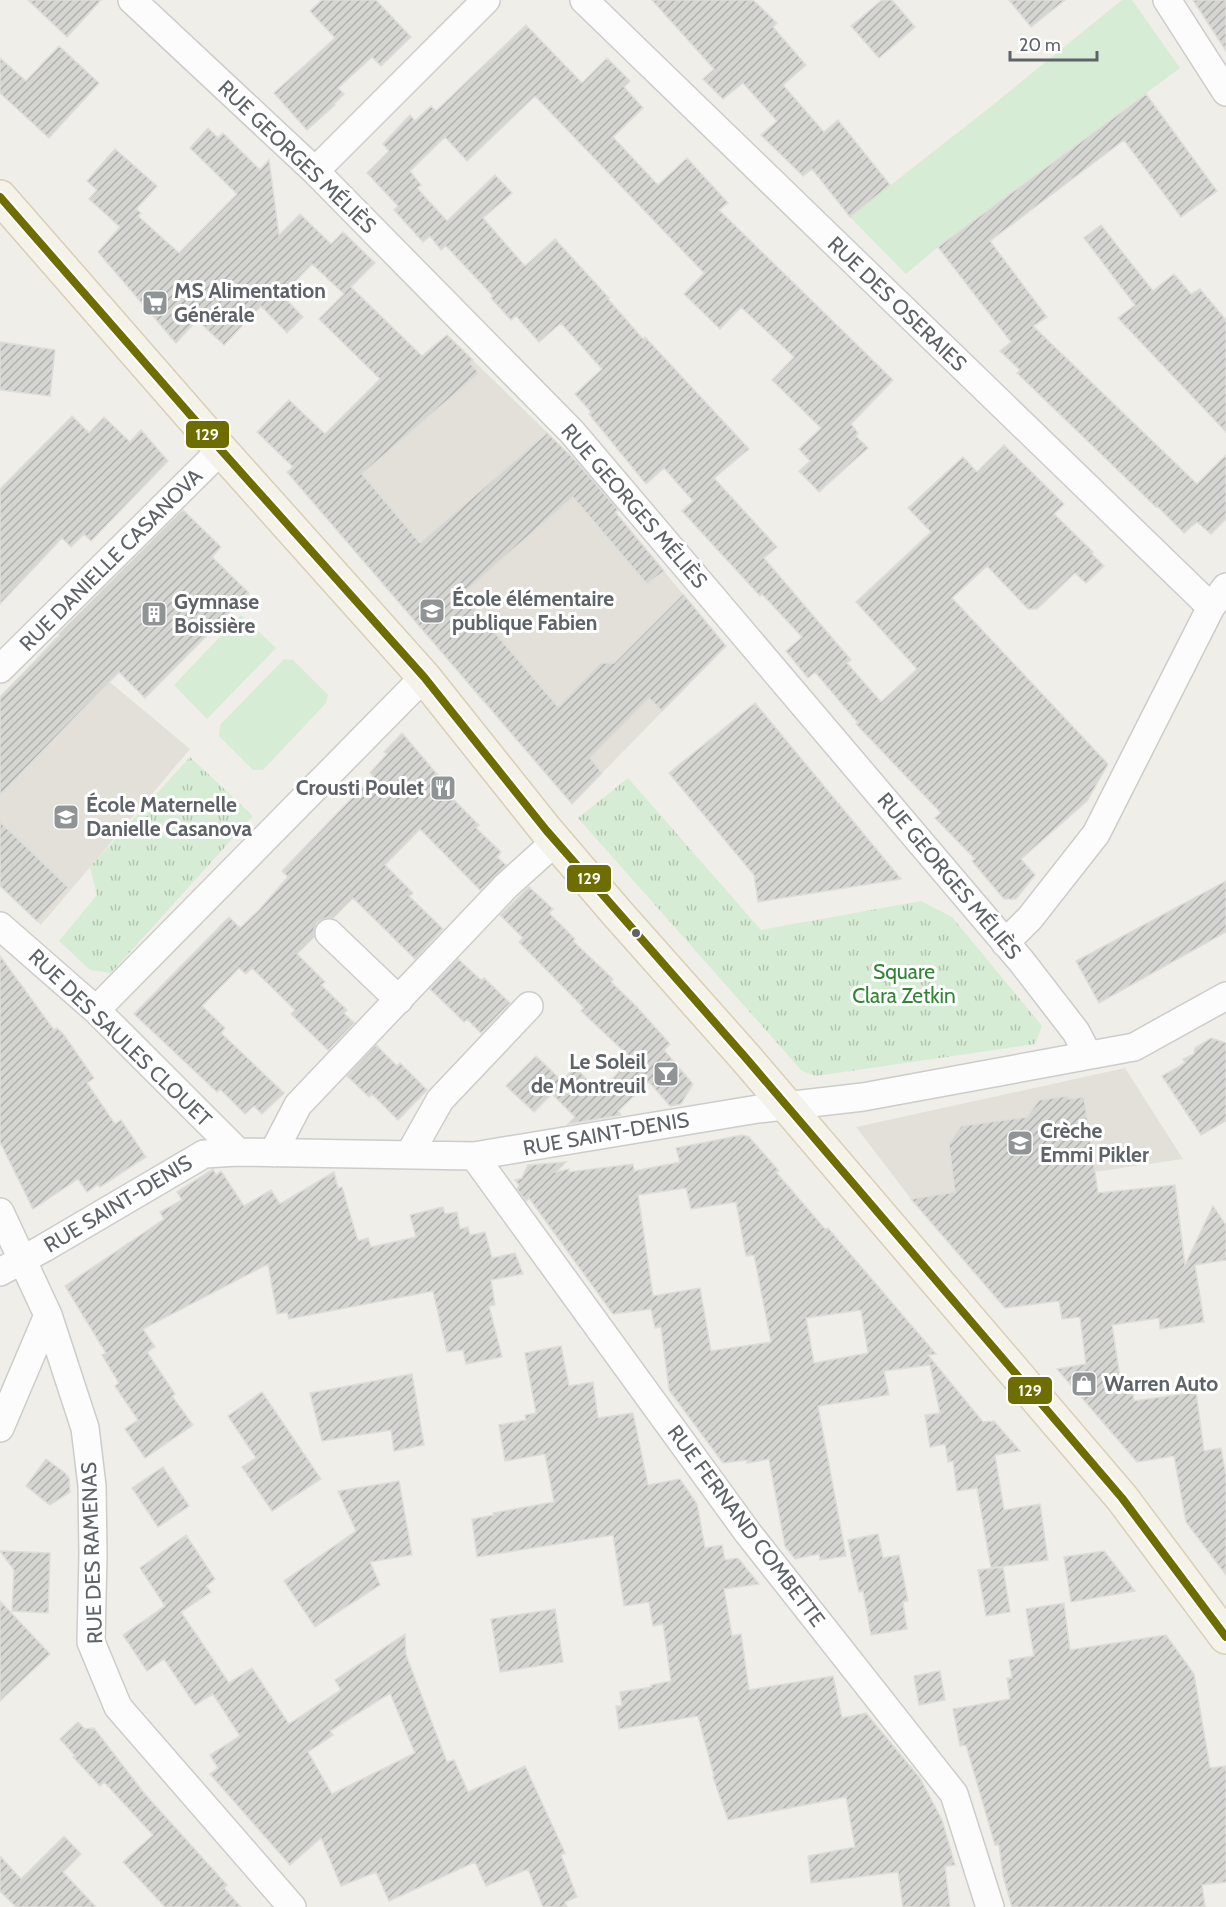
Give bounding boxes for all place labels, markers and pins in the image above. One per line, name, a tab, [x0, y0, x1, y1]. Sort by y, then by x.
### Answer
place label: MS Alimentation Générale	[174, 278, 326, 327]
supermarket icon: MS Alimentation Générale	[140, 288, 170, 318]
place label: École élémentaire publique Fabien	[452, 586, 614, 635]
place label: Gymnase Boissière	[174, 589, 259, 638]
school or university icon: École élémentaire publique Fabien	[417, 596, 447, 626]
building icon: Gymnase Boissière	[139, 599, 169, 629]
restaurant icon: Crousti Poulet	[428, 773, 458, 803]
place label: Crousti Poulet	[296, 775, 424, 800]
place label: École Maternelle Danielle Casanova	[86, 792, 253, 841]
school or university icon: École Maternelle Danielle Casanova	[51, 802, 81, 832]
unlabelled marker	[630, 927, 642, 939]
place label: Le Soleil de Montreuil	[531, 1049, 646, 1098]
bar icon: Le Soleil de Montreuil	[651, 1059, 681, 1089]
place label: Crèche Emmi Pikler	[1040, 1118, 1149, 1167]
school or university icon: Crèche Emmi Pikler	[1005, 1128, 1035, 1158]
shop icon: Warren Auto	[1069, 1369, 1099, 1399]
place label: Warren Auto	[1104, 1371, 1218, 1396]

